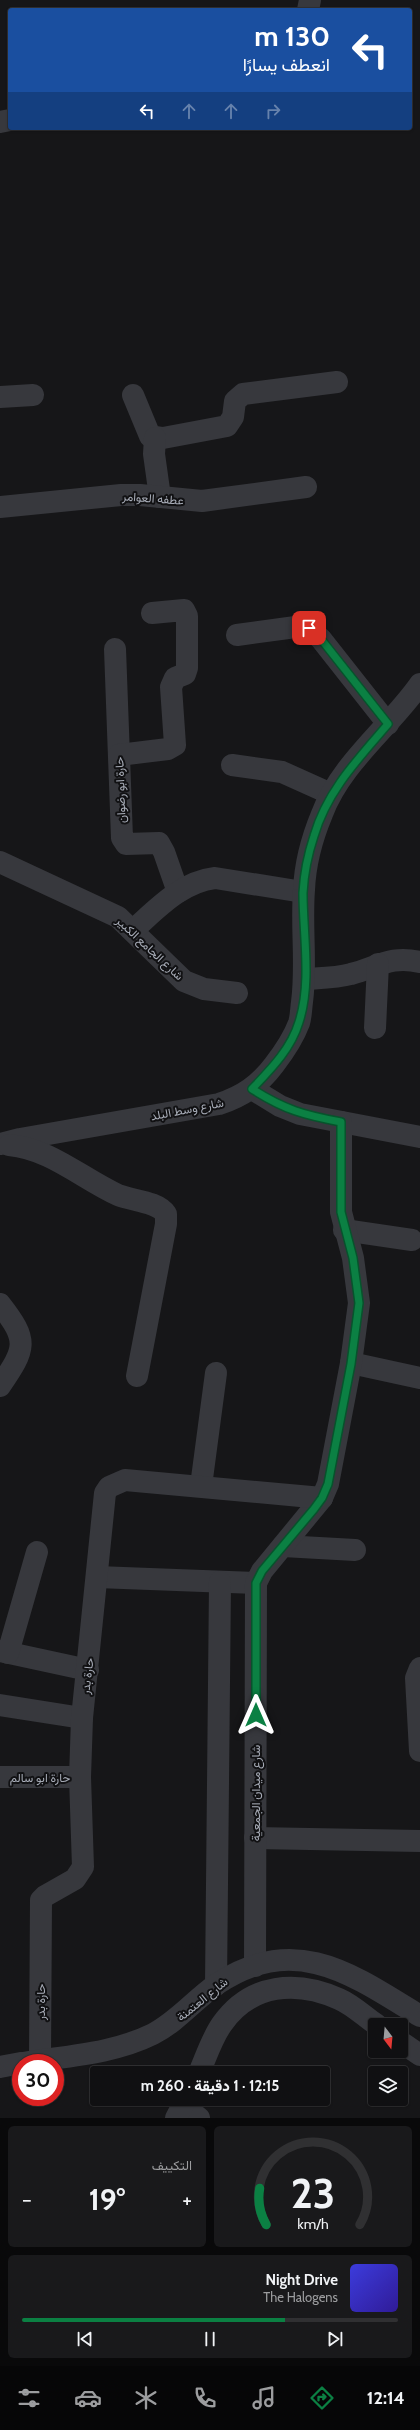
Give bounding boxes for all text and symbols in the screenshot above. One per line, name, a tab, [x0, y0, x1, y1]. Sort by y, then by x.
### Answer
text: 130 m	[254, 19, 330, 53]
icon: left	[344, 24, 396, 76]
text: انعطف يسارًا	[243, 54, 330, 76]
icon: left	[136, 100, 158, 122]
icon: ahead	[178, 100, 200, 122]
icon: ahead	[220, 100, 242, 122]
icon: right	[262, 100, 284, 122]
street label: عطفه العوامر	[121, 488, 184, 509]
pin	[292, 611, 326, 645]
icon: arrive	[298, 617, 320, 639]
street label: حارة ابو رضوان	[111, 756, 130, 823]
street label: شارع الجامع الكبير	[111, 912, 187, 984]
street label: شارع وسط البلد	[149, 1095, 225, 1125]
street label: حارة بدر	[77, 1657, 98, 1696]
position arrow	[235, 1694, 277, 1736]
street label: شارع ميدان الجمعية	[248, 1745, 265, 1841]
street label: حارة ابو سالم	[10, 1770, 70, 1786]
street label: شارع العتمنة	[173, 1974, 232, 2026]
street label: حارة بدر	[33, 1984, 49, 2021]
north arrow	[368, 2018, 408, 2058]
map controls	[368, 2018, 408, 2106]
speed limit sign: 30	[12, 2054, 64, 2106]
button: layers	[368, 2066, 408, 2106]
text: 12:15 · 1 دقيقة · 260 m	[141, 2077, 279, 2095]
text: التكييف	[152, 2157, 192, 2173]
text: 23	[291, 2167, 335, 2217]
text: 19°	[89, 2181, 125, 2218]
text: −	[22, 2186, 32, 2213]
text: +	[182, 2186, 192, 2213]
text: km/h	[297, 2214, 329, 2232]
text: Night Drive	[265, 2271, 338, 2289]
text: The Halogens	[263, 2289, 338, 2305]
icon: previous	[74, 2328, 96, 2350]
icon: pause	[199, 2328, 221, 2350]
icon: next	[324, 2328, 346, 2350]
icon: filters	[15, 2384, 43, 2412]
icon: car	[74, 2384, 102, 2412]
icon: climate	[132, 2384, 160, 2412]
icon: phone	[191, 2384, 219, 2412]
icon: music	[250, 2384, 278, 2412]
icon: directions	[308, 2384, 336, 2412]
text: 12:14	[367, 2387, 405, 2409]

